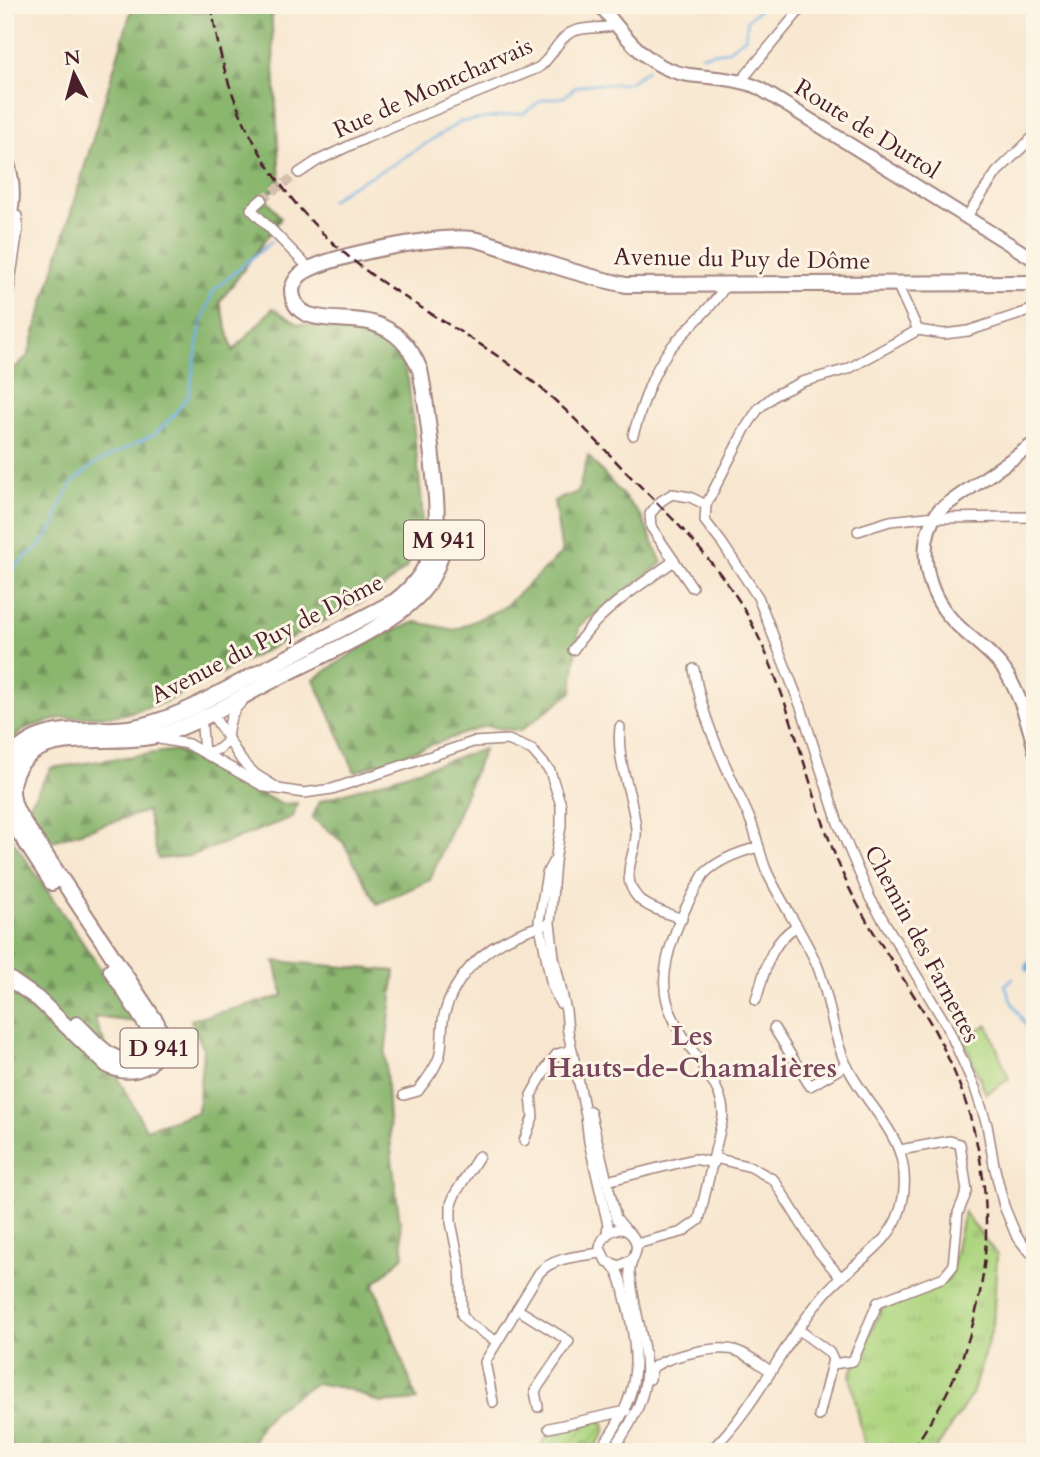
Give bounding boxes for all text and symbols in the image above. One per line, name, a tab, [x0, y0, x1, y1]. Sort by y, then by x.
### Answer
street label: Rue de Montcharvais	[328, 29, 538, 147]
north arrow	[38, 38, 108, 108]
text: N	[63, 44, 82, 72]
street label: Route de Durtol	[788, 71, 946, 187]
street label: Avenue du Puy de Dôme	[613, 240, 871, 278]
road number: M 941	[404, 520, 484, 560]
street label: Avenue du Puy de Dôme	[145, 566, 389, 712]
street label: Chemin des Farnettes	[856, 840, 988, 1048]
district label: Les Hauts-de-Chamalières	[547, 1017, 837, 1087]
road number: D 941	[120, 1028, 198, 1068]

